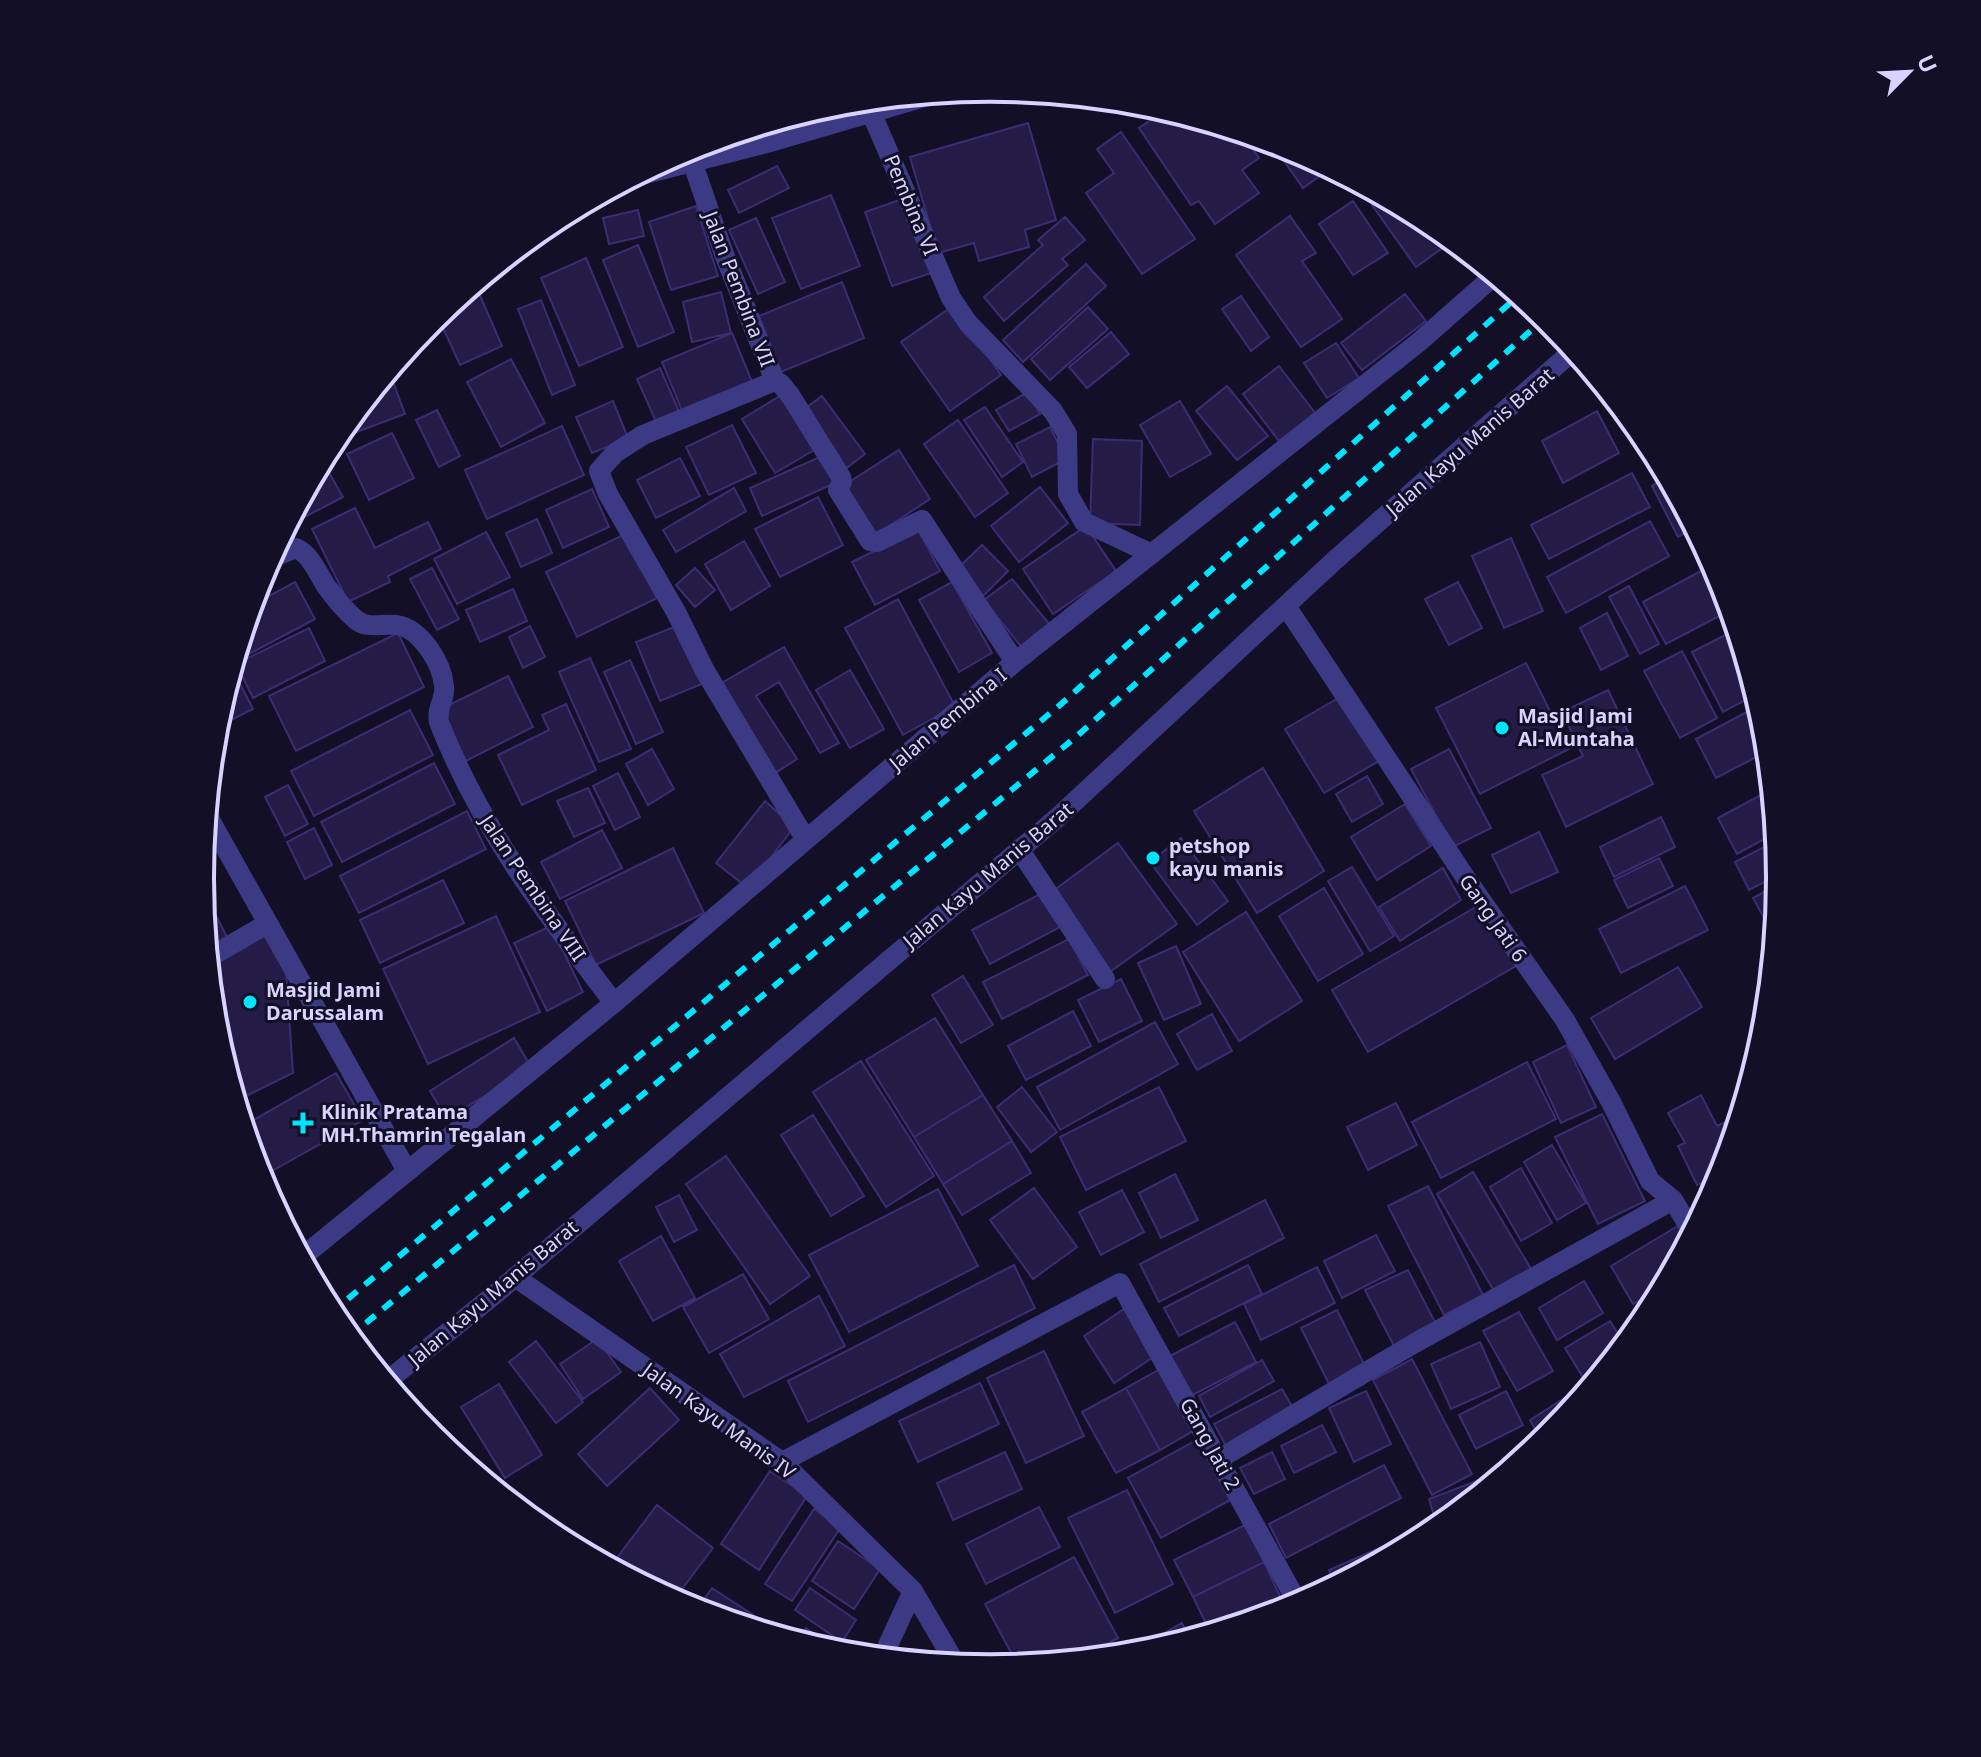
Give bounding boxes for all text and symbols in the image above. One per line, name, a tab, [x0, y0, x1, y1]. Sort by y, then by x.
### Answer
north arrow	[1869, 32, 1949, 112]
text: U	[1911, 50, 1945, 77]
street label: Pembina VI	[878, 150, 945, 259]
street label: Jalan Pembina VII	[697, 205, 782, 370]
street label: Jalan Kayu Manis Barat	[1378, 361, 1559, 523]
street label: Jalan Pembina I	[882, 661, 1012, 777]
place label: Masjid Jami Al-Muntaha	[1518, 702, 1635, 752]
marker: Masjid Jami Al-Muntaha	[1493, 719, 1511, 737]
street label: Jalan Kayu Manis Barat	[895, 795, 1078, 955]
street label: Jalan Pembina VIII	[473, 808, 592, 966]
place label: petshop kayu manis	[1169, 832, 1284, 882]
marker: petshop kayu manis	[1144, 849, 1162, 867]
street label: Gang Jati 6	[1453, 868, 1534, 967]
place label: Masjid Jami Darussalam	[266, 976, 384, 1026]
marker: Masjid Jami Darussalam	[241, 993, 259, 1011]
place label: Klinik Pratama MH.Thamrin Tegalan	[321, 1098, 526, 1148]
marker: Klinik Pratama MH.Thamrin Tegalan	[292, 1112, 314, 1134]
street label: Jalan Kayu Manis Barat	[400, 1213, 583, 1373]
street label: Jalan Kayu Manis IV	[636, 1355, 801, 1485]
street label: Gang Jati 2	[1174, 1393, 1247, 1495]

